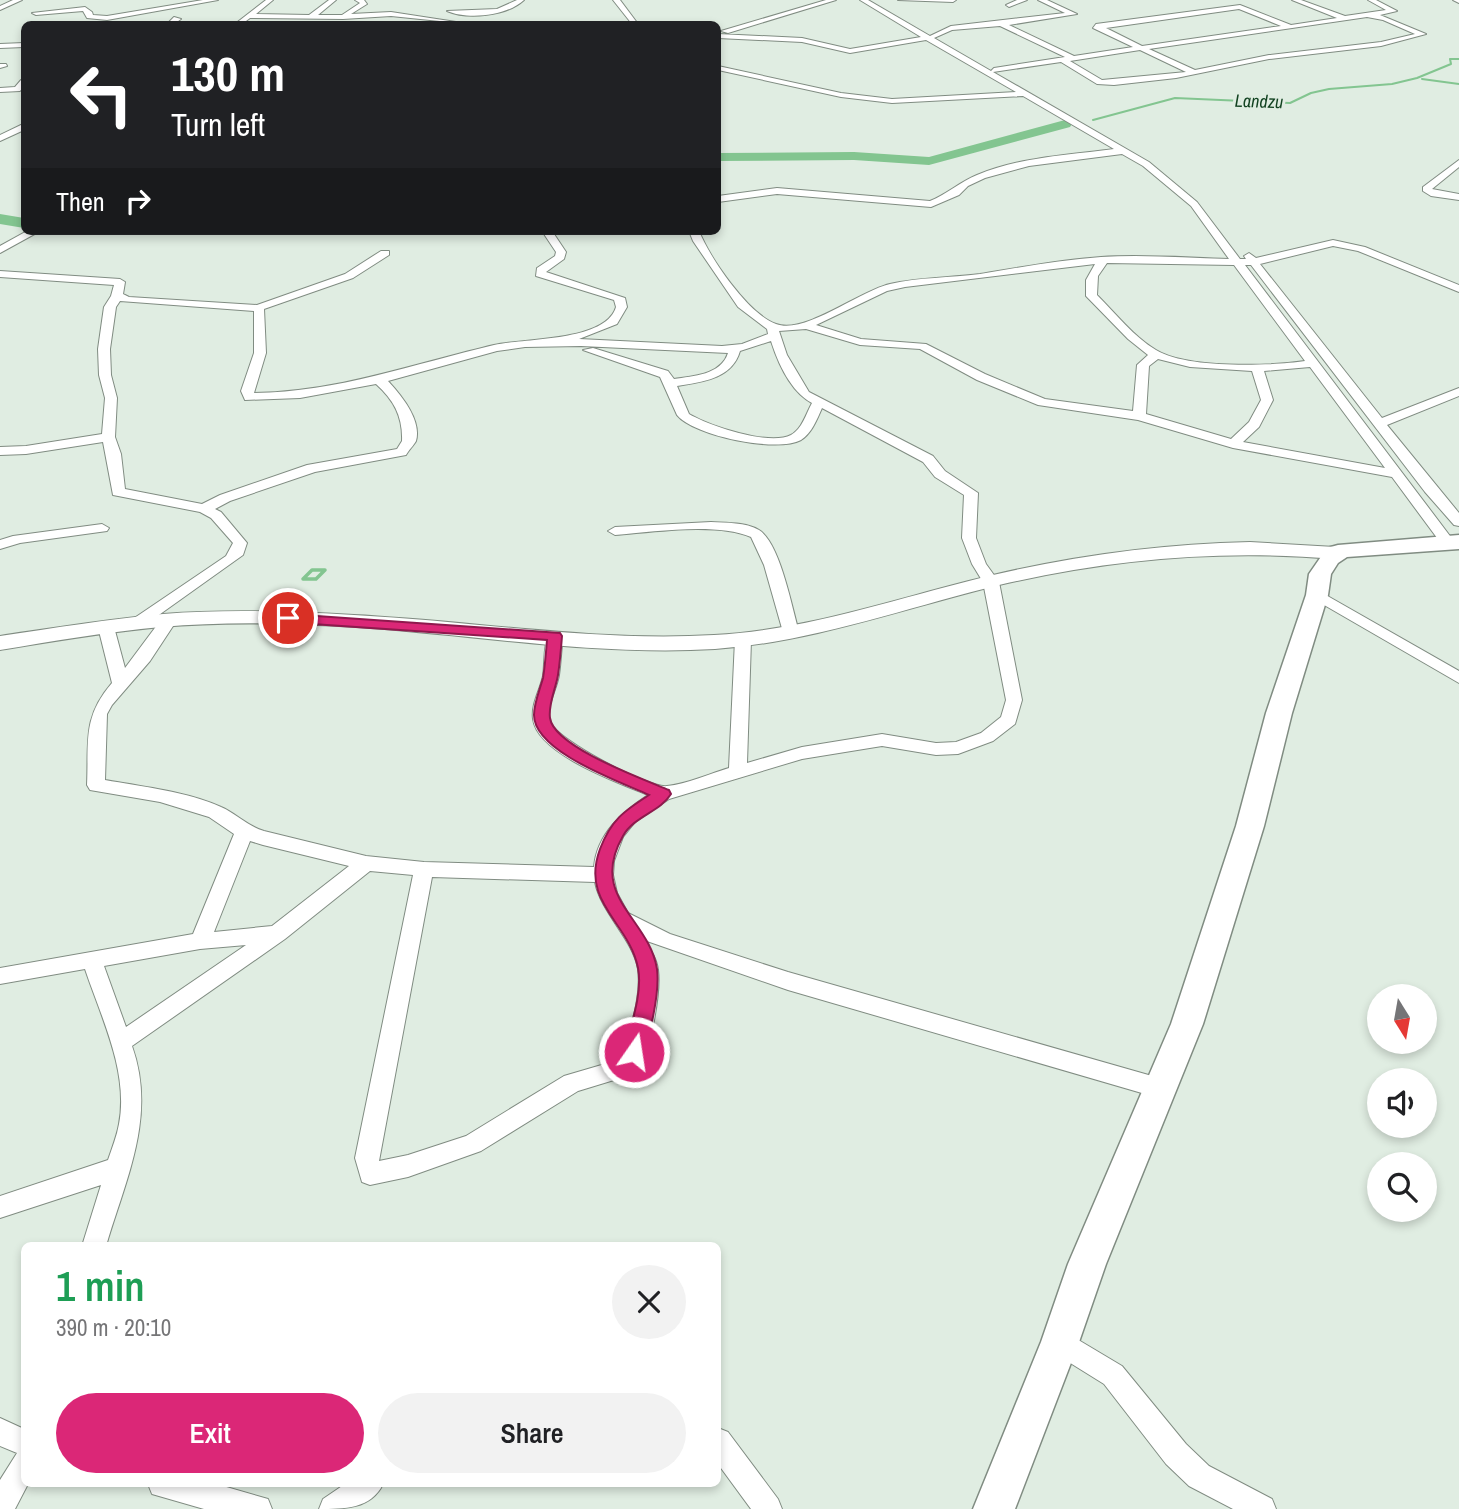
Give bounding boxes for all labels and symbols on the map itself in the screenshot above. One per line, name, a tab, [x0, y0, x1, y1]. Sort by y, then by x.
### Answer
water label: Landzu	[1234, 88, 1284, 114]
pin	[258, 588, 318, 648]
north arrow	[1367, 984, 1437, 1054]
position arrow	[597, 1015, 671, 1089]

